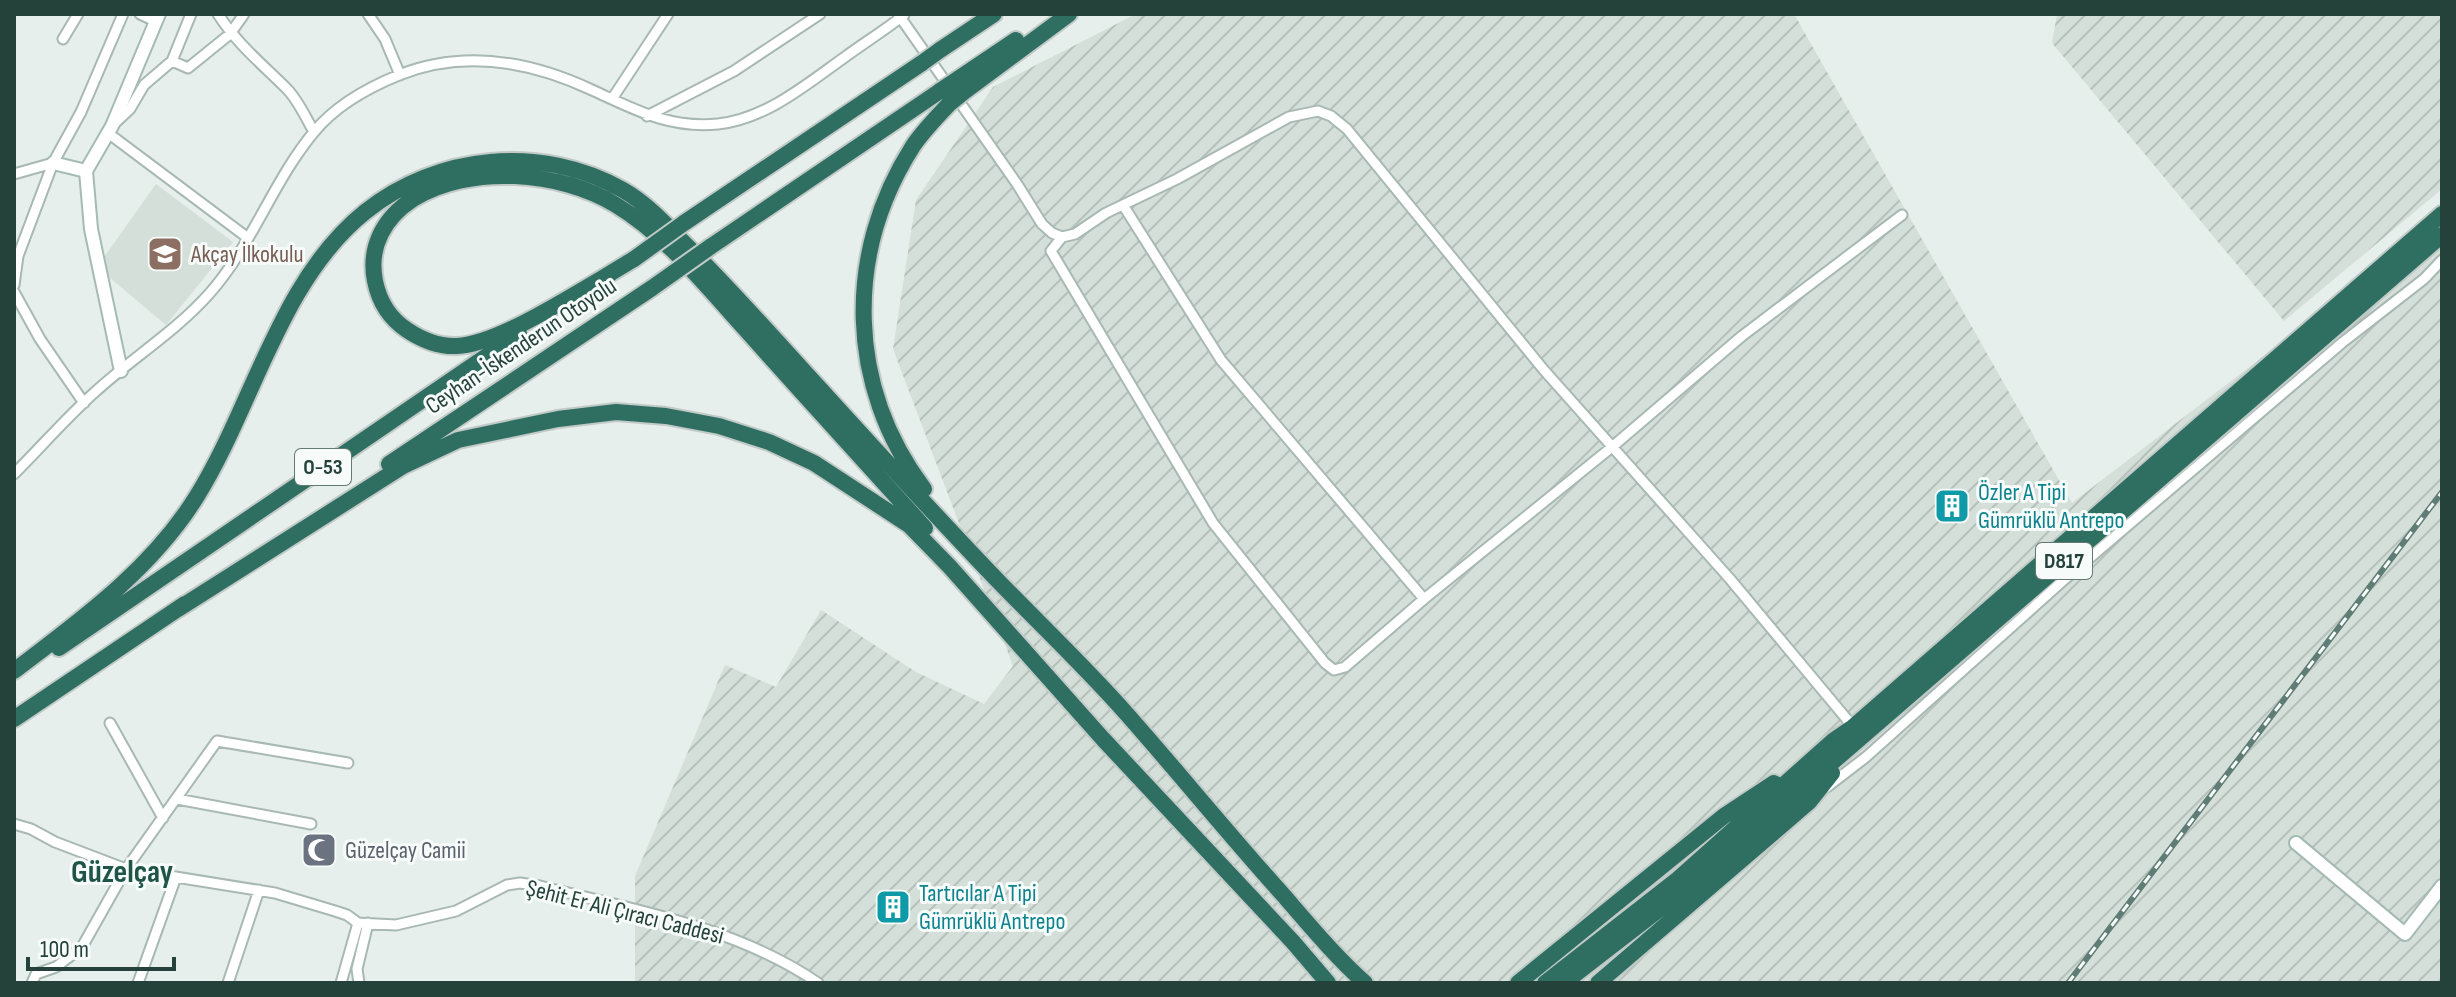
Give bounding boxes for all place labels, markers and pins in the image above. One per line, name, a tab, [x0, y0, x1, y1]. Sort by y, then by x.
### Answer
school or university icon: Akçay İlkokulu	[146, 235, 184, 273]
place label: Akçay İlkokulu	[190, 240, 304, 269]
place label: Özler A Tipi Gümrüklü Antrepo	[1978, 478, 2124, 535]
building icon: Özler A Tipi Gümrüklü Antrepo	[1933, 487, 1971, 525]
mosque icon: Güzelçay Camii	[300, 831, 338, 869]
place label: Güzelçay Camii	[345, 836, 466, 865]
place label: Tartıcılar A Tipi Gümrüklü Antrepo	[919, 879, 1065, 936]
building icon: Tartıcılar A Tipi Gümrüklü Antrepo	[874, 888, 912, 926]

